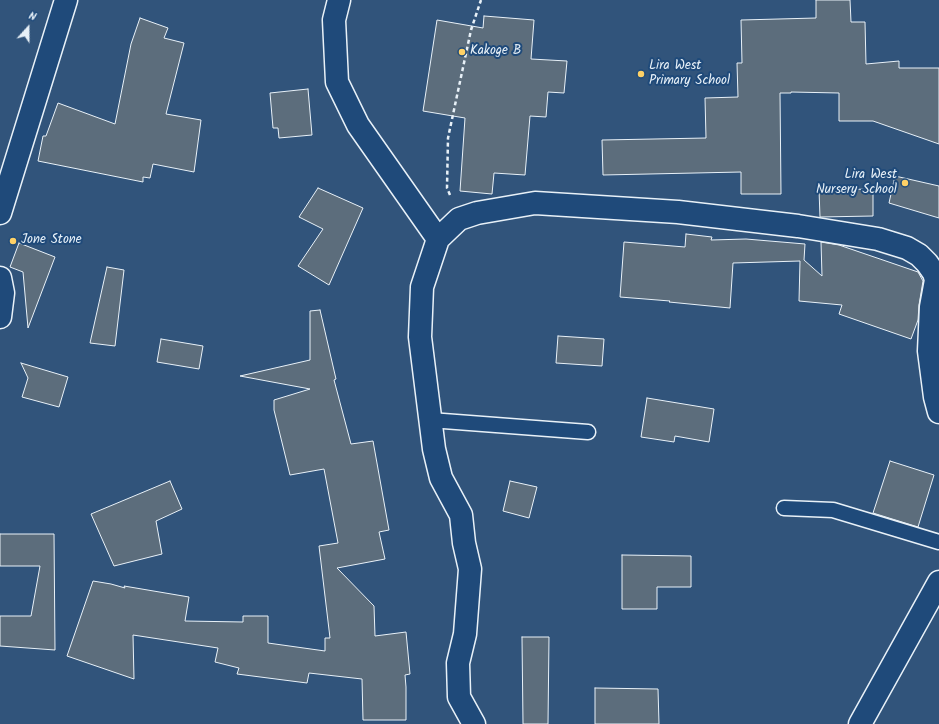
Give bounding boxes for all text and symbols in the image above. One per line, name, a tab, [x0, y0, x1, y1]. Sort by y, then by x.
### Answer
text: N	[26, 7, 39, 26]
north arrow	[8, 8, 48, 48]
place label: Kakoge B	[470, 44, 521, 60]
marker: Kakoge B	[457, 47, 467, 57]
place label: Lira West Primary School	[649, 59, 730, 90]
marker: Lira West Primary School	[636, 69, 646, 79]
place label: Lira West Nursery School	[816, 168, 897, 199]
marker: Lira West Nursery School	[900, 178, 910, 188]
place label: Jone Stone	[21, 233, 82, 249]
marker: Jone Stone	[8, 236, 18, 246]

